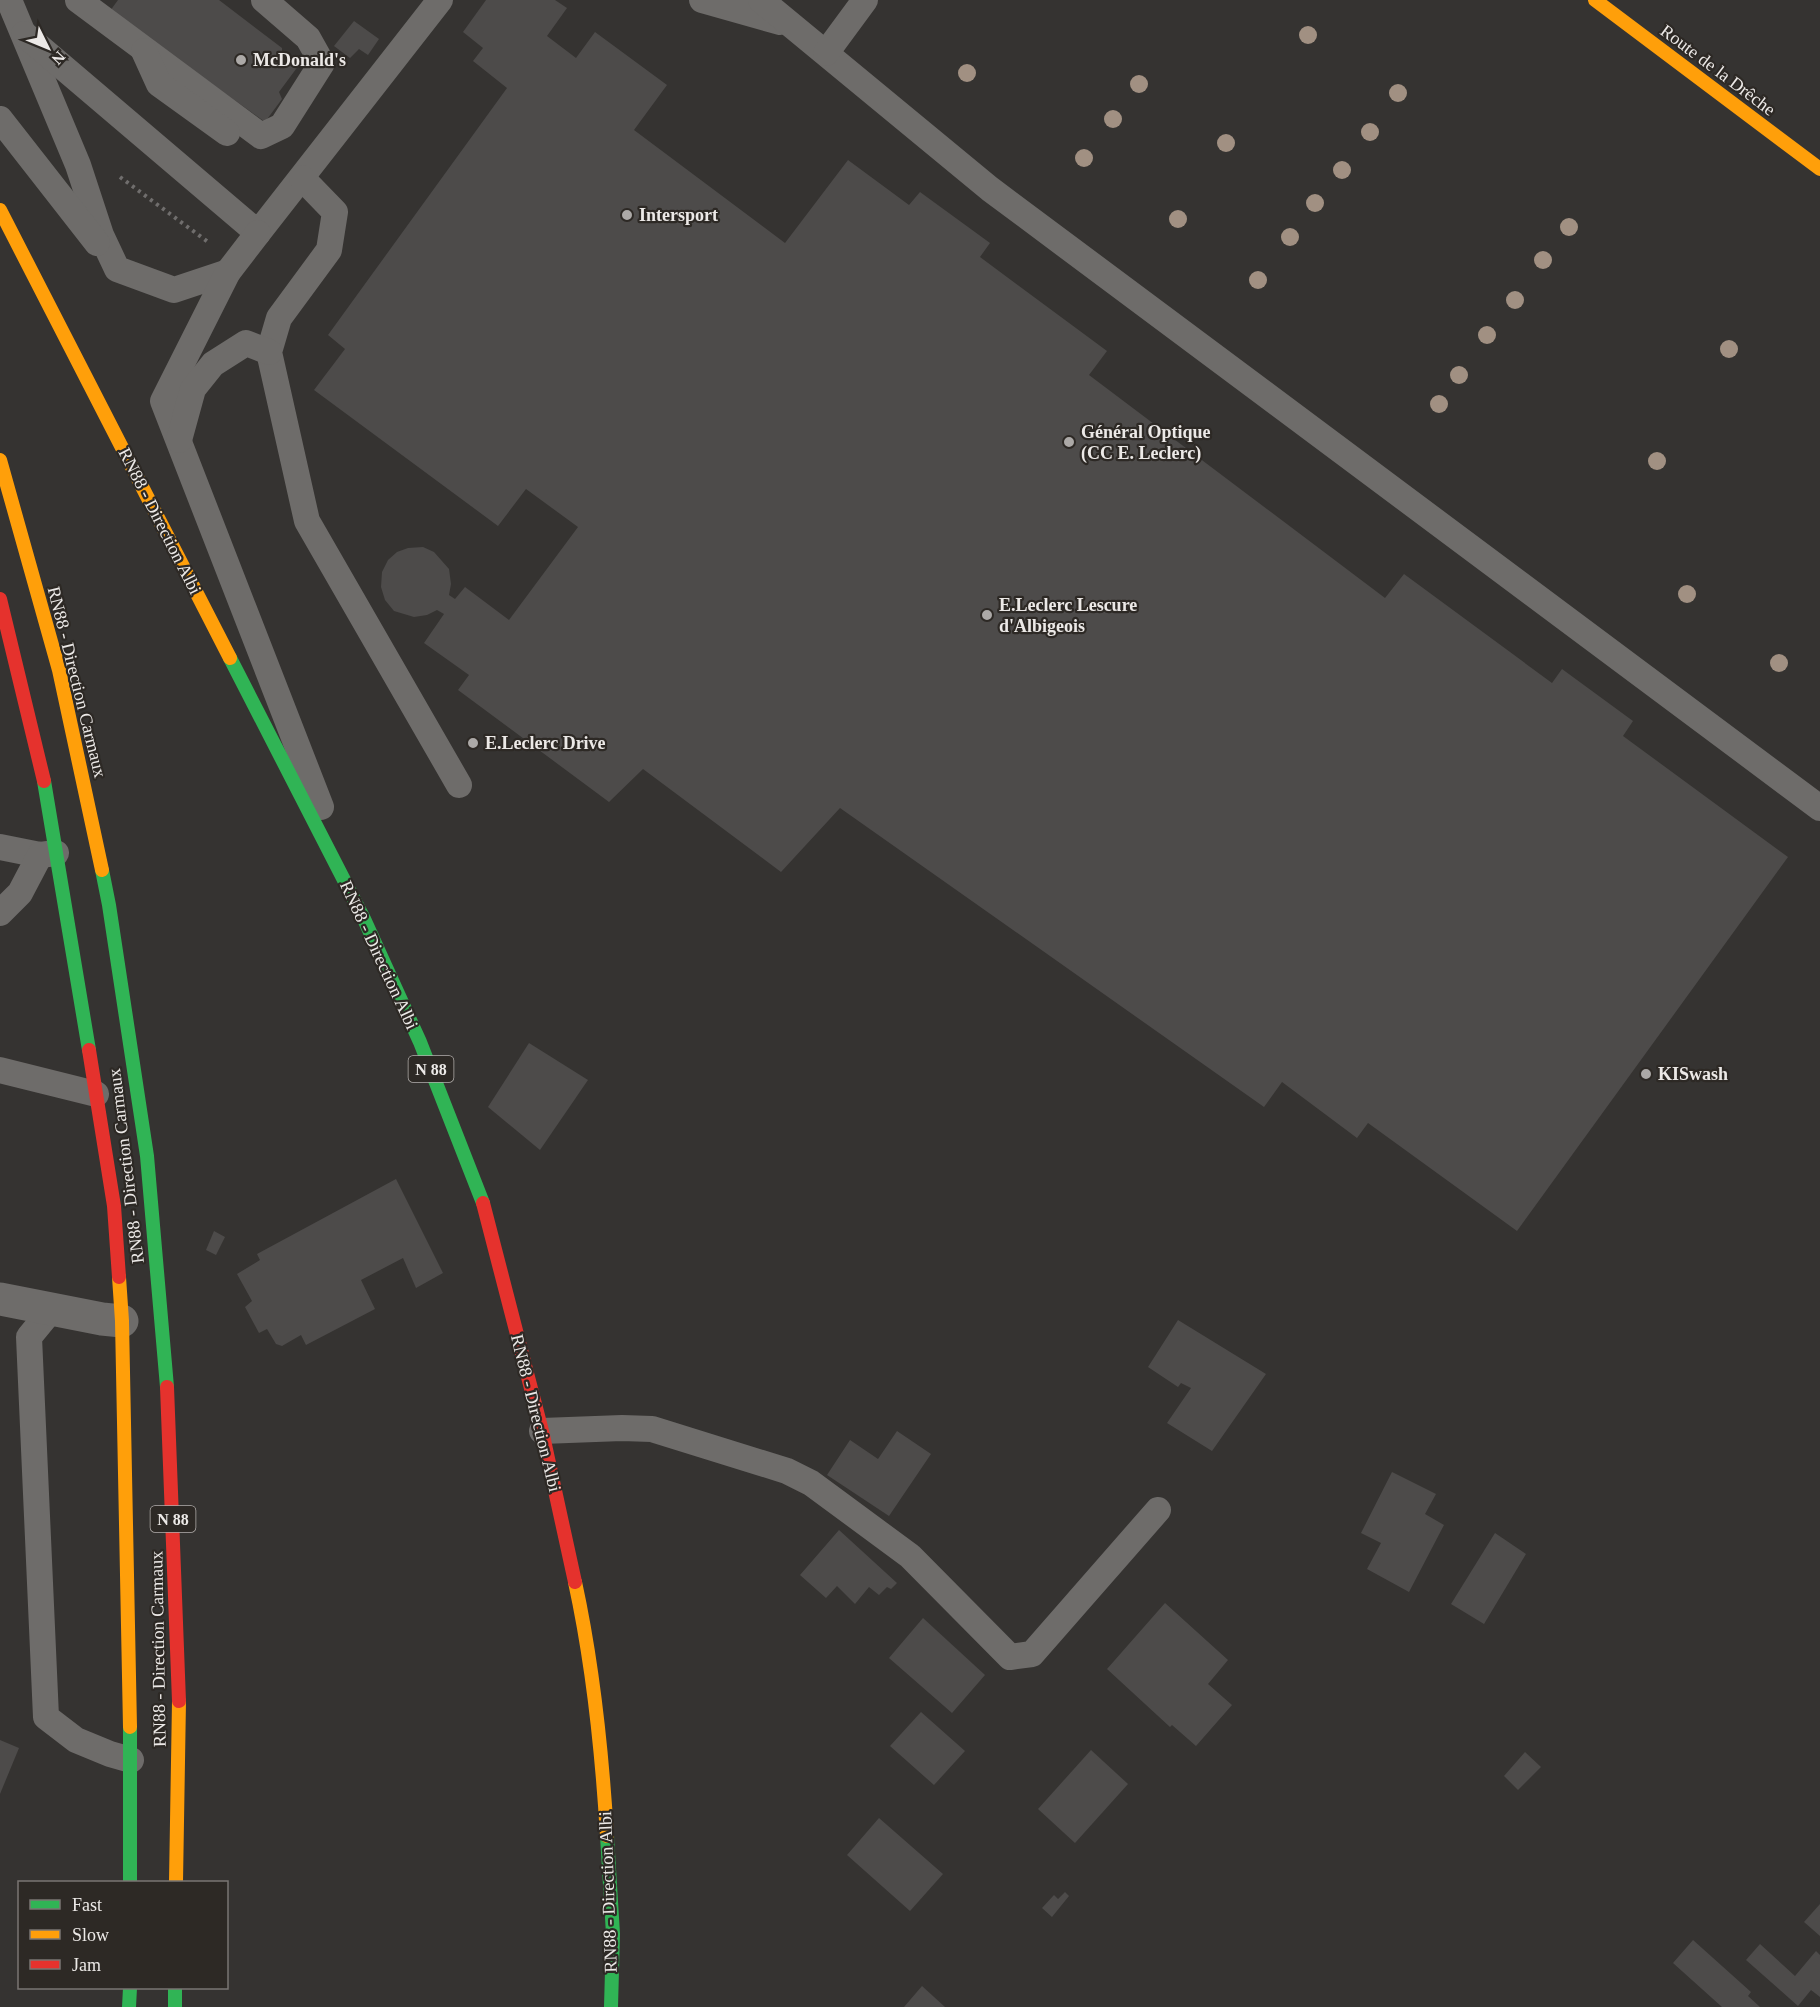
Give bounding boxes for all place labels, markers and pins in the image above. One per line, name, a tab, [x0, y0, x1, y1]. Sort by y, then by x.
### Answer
place label: McDonald's	[253, 50, 346, 70]
marker: McDonald's	[234, 53, 248, 67]
place label: Intersport	[639, 205, 718, 225]
marker: Intersport	[620, 208, 634, 222]
place label: Général Optique (CC E. Leclerc)	[1081, 422, 1211, 464]
marker: Général Optique (CC E. Leclerc)	[1062, 435, 1076, 449]
place label: E.Leclerc Lescure d'Albigeois	[999, 595, 1137, 636]
marker: E.Leclerc Lescure d'Albigeois	[980, 608, 994, 622]
place label: E.Leclerc Drive	[485, 733, 606, 753]
marker: E.Leclerc Drive	[466, 736, 480, 750]
place label: KISwash	[1658, 1064, 1728, 1084]
marker: KISwash	[1639, 1067, 1653, 1081]

